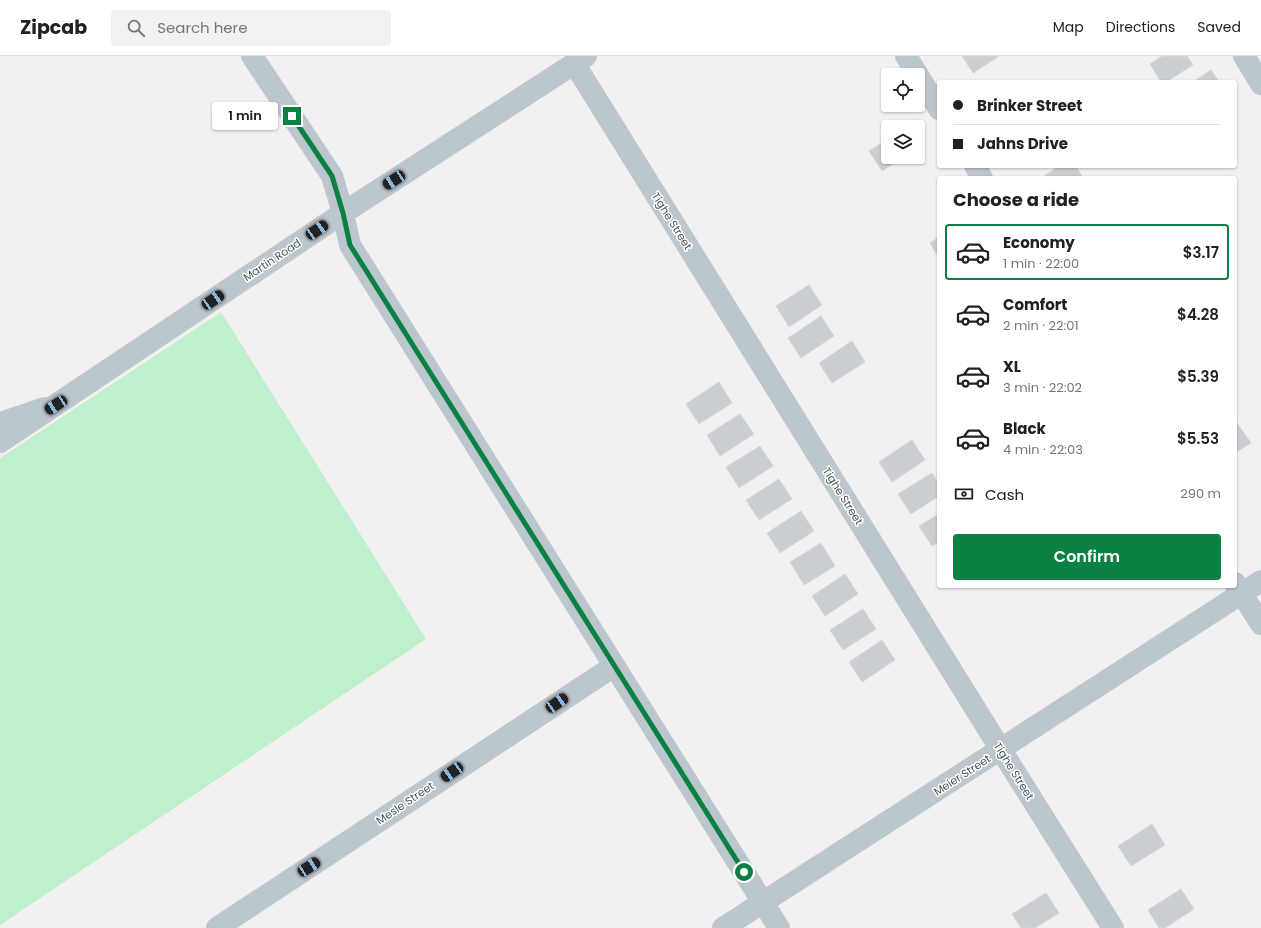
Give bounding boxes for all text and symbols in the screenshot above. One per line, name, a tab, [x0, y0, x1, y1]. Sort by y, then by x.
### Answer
search box	[111, 10, 391, 46]
text: Zipcab	[20, 14, 87, 41]
icon: search	[125, 17, 147, 39]
text: Search here	[157, 17, 248, 38]
text: Map	[1053, 17, 1084, 37]
text: Directions	[1106, 17, 1175, 37]
text: Saved	[1197, 17, 1241, 37]
map controls	[881, 68, 925, 164]
button: locate	[881, 68, 925, 112]
text: Brinker Street	[977, 95, 1082, 116]
callout: 1 min	[212, 102, 278, 130]
text: 1 min	[228, 106, 262, 125]
route end	[283, 107, 301, 125]
button: layers	[881, 120, 925, 164]
text: Jahns Drive	[977, 133, 1068, 154]
car	[381, 168, 407, 192]
text: Choose a ride	[953, 187, 1079, 212]
street label: Tighe Street	[648, 189, 696, 253]
car	[304, 218, 330, 242]
text: Economy	[1003, 232, 1075, 253]
icon: car	[955, 234, 991, 270]
street label: Martin Road	[240, 235, 304, 285]
text: $3.17	[1183, 242, 1219, 263]
text: 1 min · 22:00	[1003, 254, 1079, 273]
car	[200, 288, 226, 312]
text: Comfort	[1003, 294, 1067, 315]
icon: car	[955, 296, 991, 332]
text: $4.28	[1177, 304, 1219, 325]
text: 2 min · 22:01	[1003, 316, 1079, 335]
text: XL	[1003, 356, 1021, 377]
icon: car	[955, 358, 991, 394]
text: $5.39	[1177, 366, 1219, 387]
text: 3 min · 22:02	[1003, 378, 1082, 397]
car	[43, 393, 69, 417]
text: Black	[1003, 418, 1046, 439]
icon: car	[955, 420, 991, 456]
text: $5.53	[1177, 428, 1219, 449]
text: 4 min · 22:03	[1003, 440, 1083, 459]
street label: Tighe Street	[819, 464, 867, 528]
icon: cash	[953, 483, 975, 505]
text: Cash	[985, 484, 1024, 505]
text: 290 m	[1180, 484, 1221, 503]
button: Confirm	[953, 534, 1221, 580]
car	[544, 691, 570, 715]
street label: Tighe Street	[990, 739, 1038, 803]
street label: Meier Street	[930, 751, 994, 799]
car	[439, 760, 465, 784]
street label: Mesle Street	[373, 778, 437, 828]
car	[296, 855, 322, 879]
route start	[735, 863, 753, 881]

